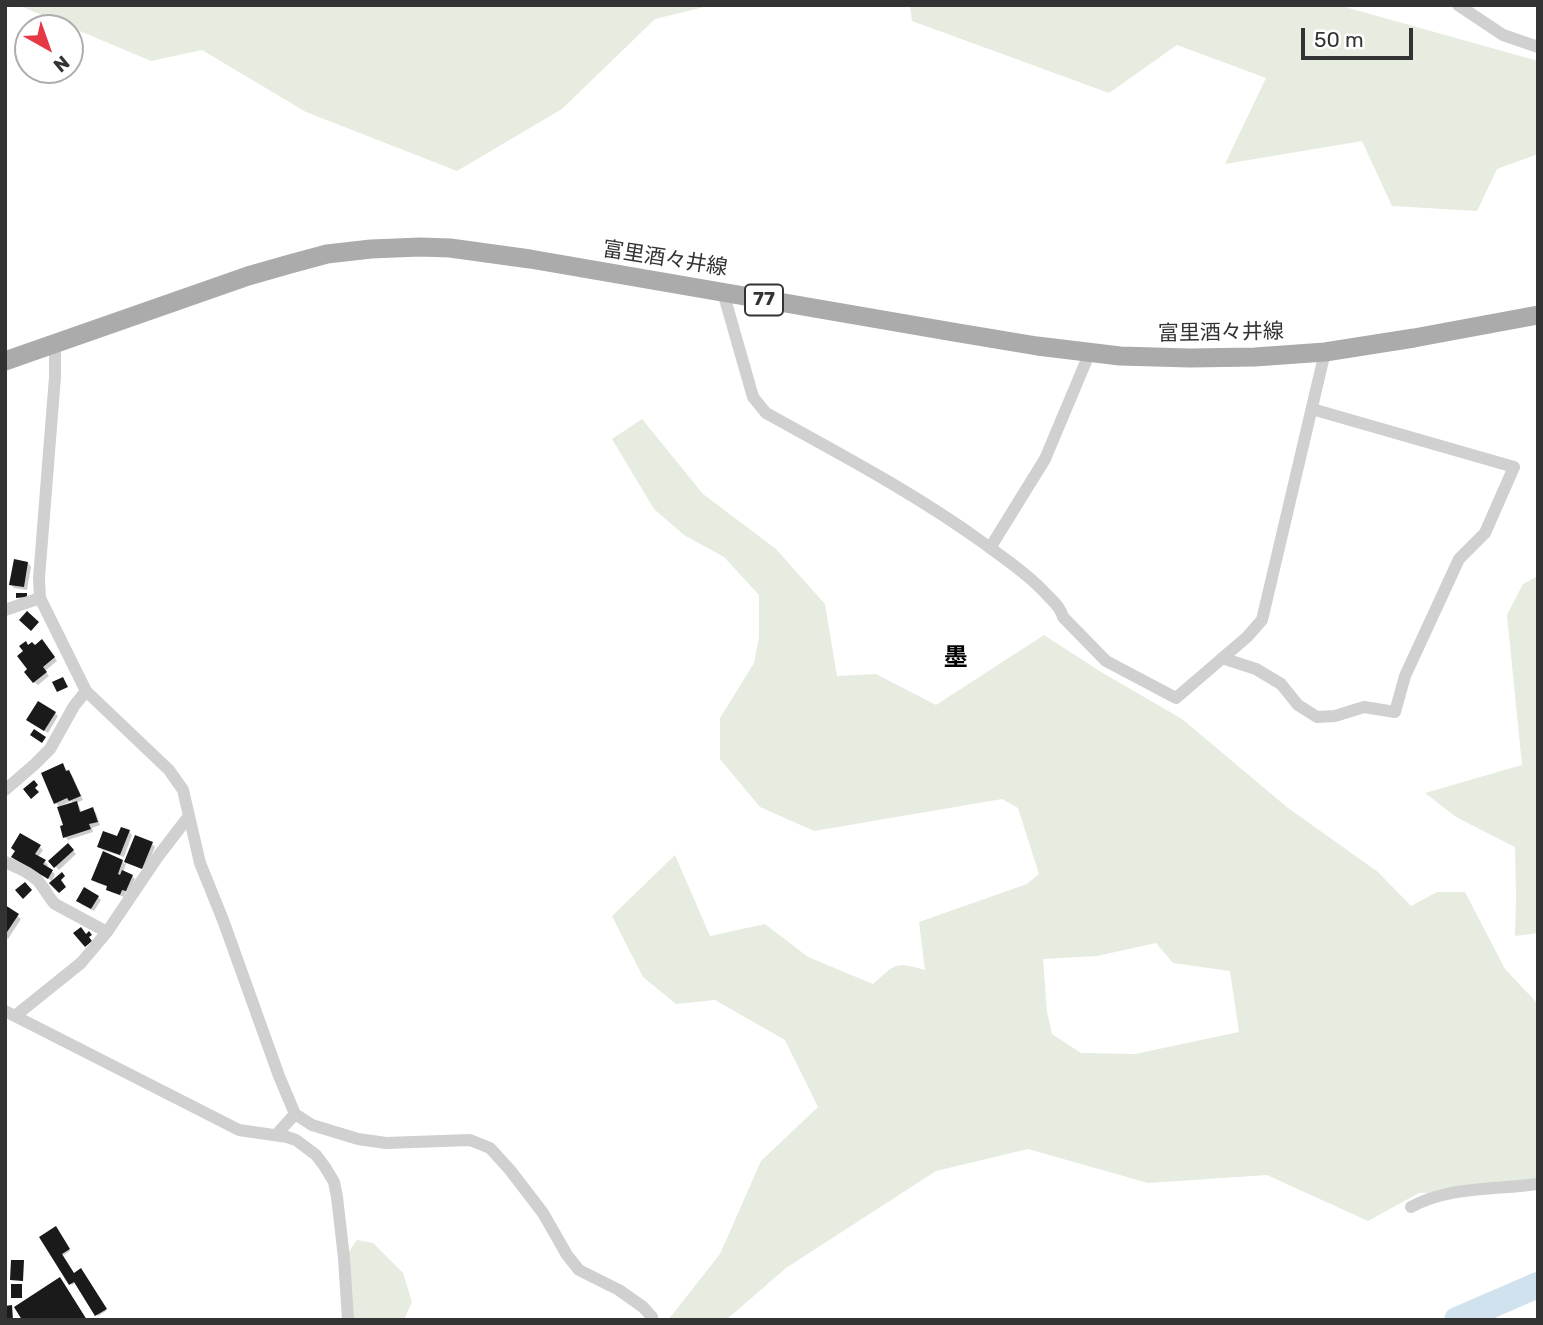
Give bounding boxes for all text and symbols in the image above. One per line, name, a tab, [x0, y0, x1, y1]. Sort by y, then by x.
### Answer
north arrow	[14, 14, 84, 84]
scale bar	[1305, 14, 1417, 58]
text: 50 m	[1314, 27, 1364, 52]
text: N	[49, 51, 74, 77]
street label: 富里酒々井線	[601, 237, 729, 281]
road number: 77	[745, 284, 783, 316]
street label: 富里酒々井線	[1158, 319, 1284, 347]
district label: 墨	[944, 644, 968, 672]

